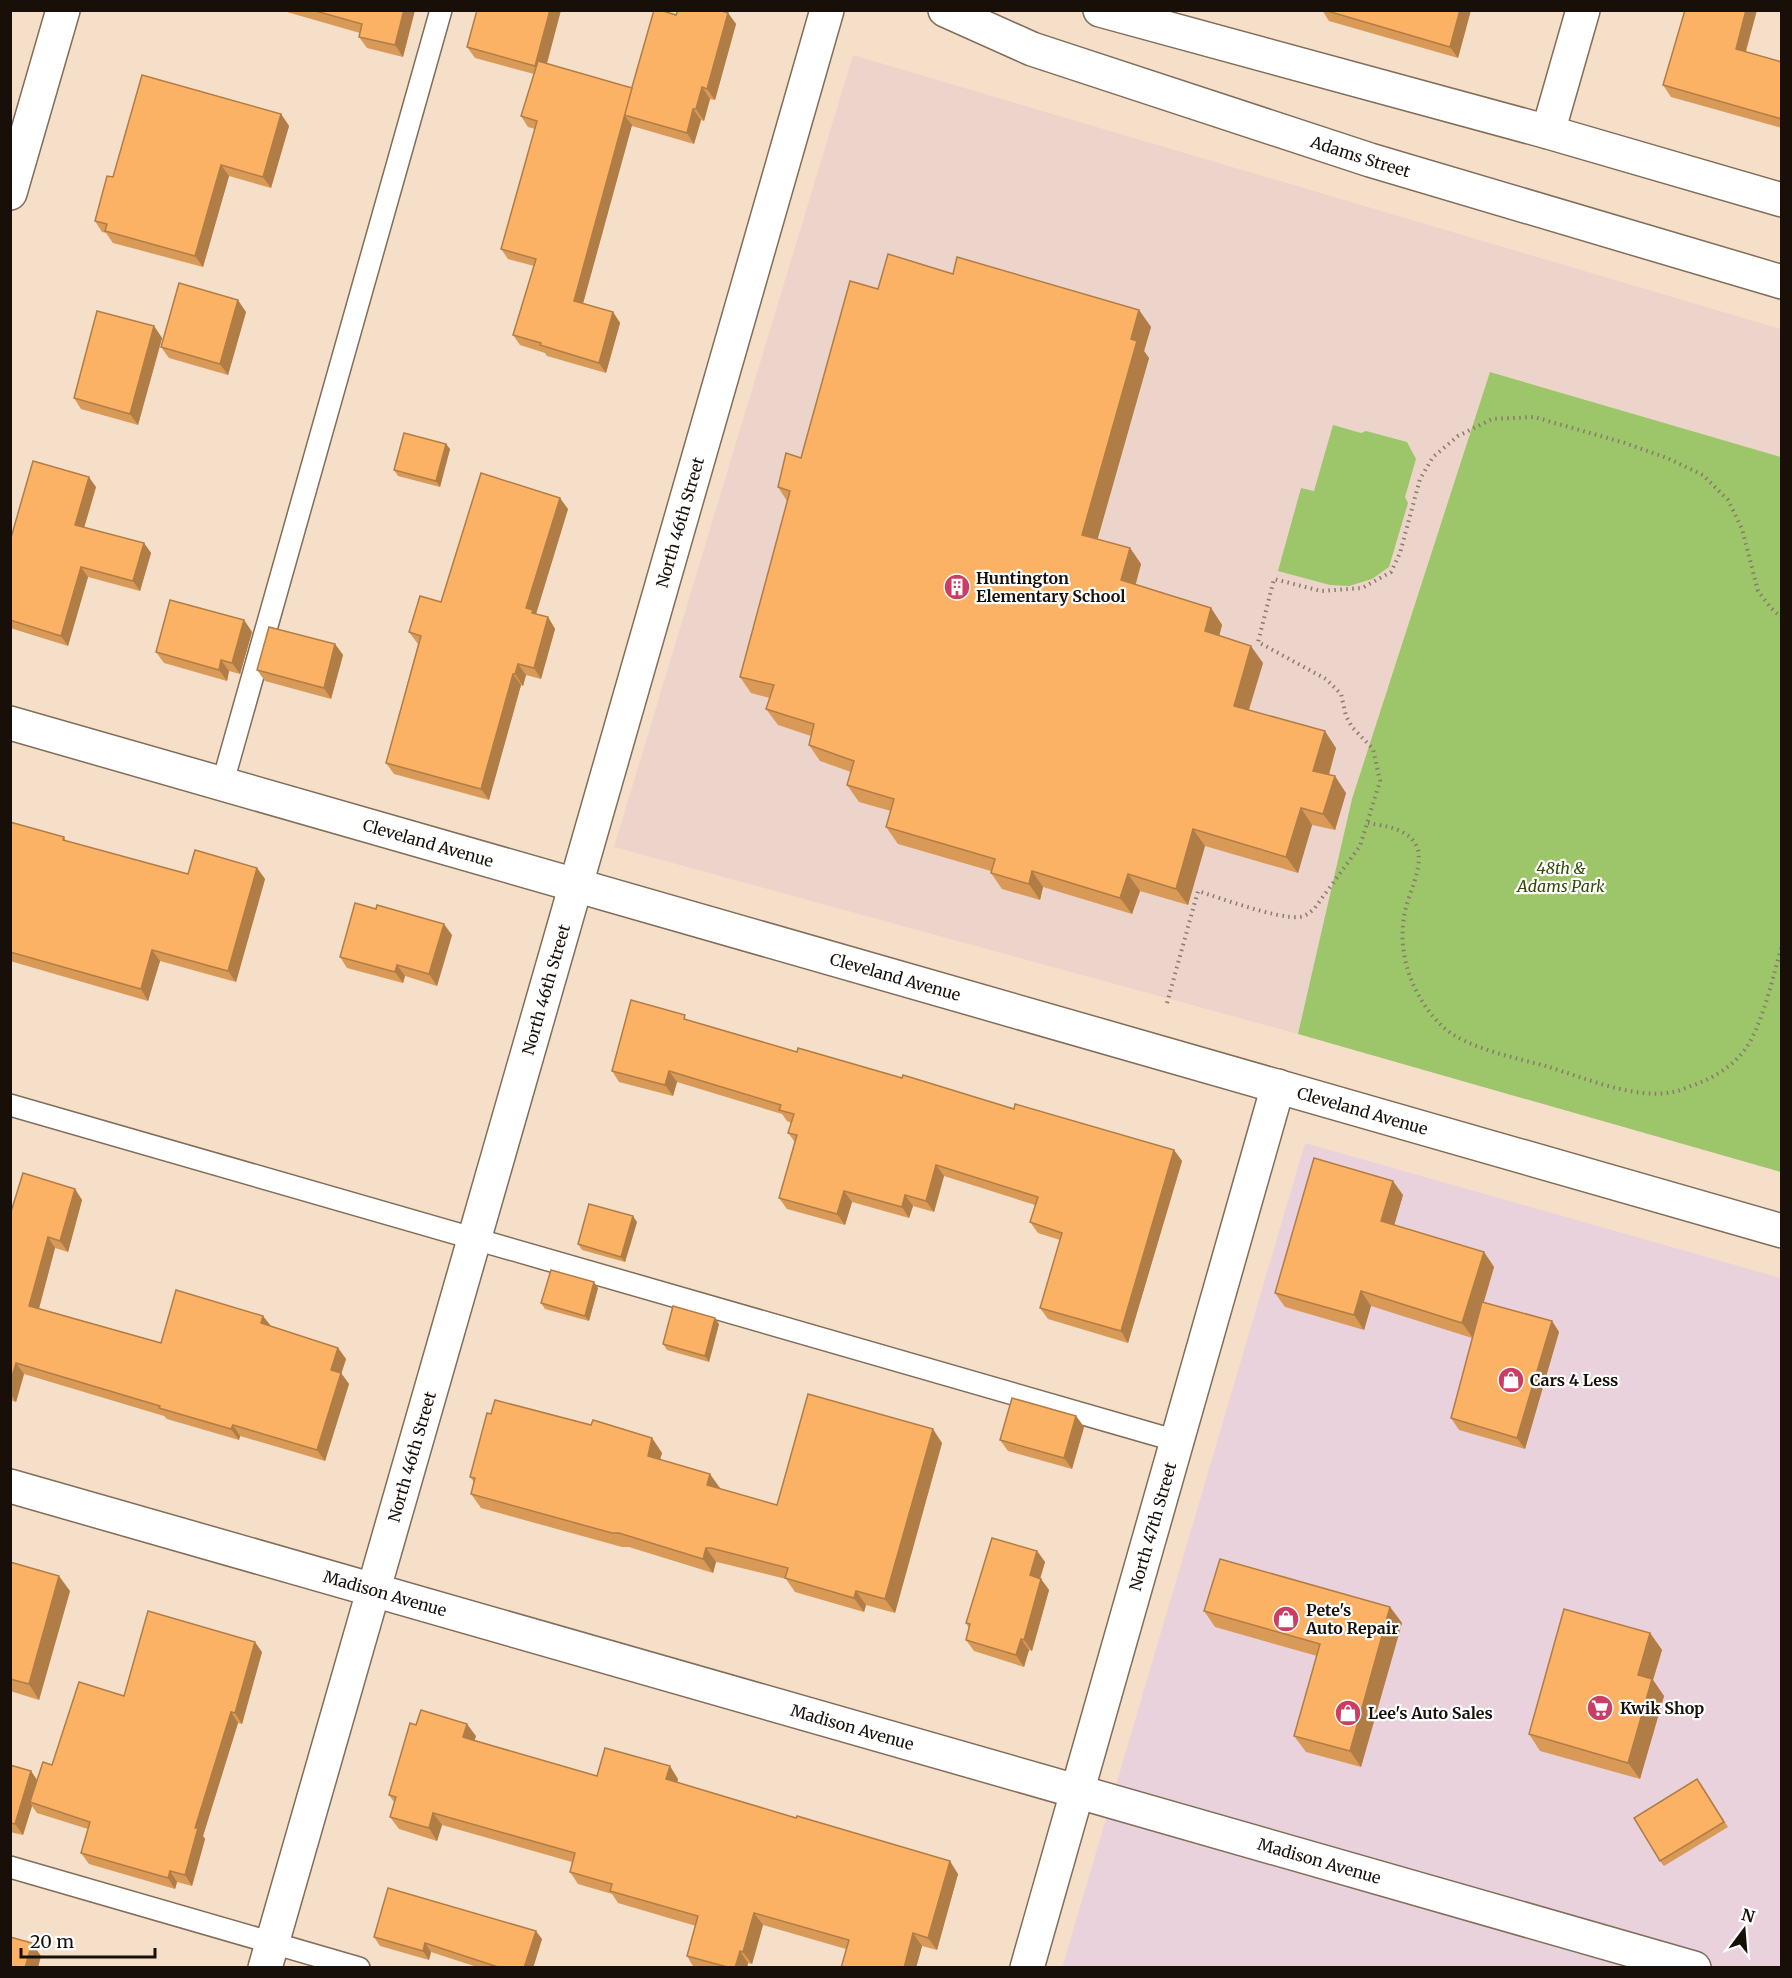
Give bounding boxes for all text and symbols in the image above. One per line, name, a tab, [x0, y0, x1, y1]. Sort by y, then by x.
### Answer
street label: Adams Street	[1307, 131, 1413, 182]
street label: North 46th Street	[652, 454, 708, 590]
place label: Huntington Elementary School	[976, 568, 1125, 606]
building icon: Huntington Elementary School	[942, 572, 972, 602]
street label: Cleveland Avenue	[361, 815, 496, 871]
park label: 48th & Adams Park	[1515, 858, 1605, 896]
street label: North 46th Street	[518, 921, 574, 1057]
street label: Cleveland Avenue	[828, 949, 963, 1005]
street label: Cleveland Avenue	[1295, 1083, 1430, 1139]
shop icon: Cars 4 Less	[1496, 1365, 1526, 1395]
place label: Cars 4 Less	[1530, 1370, 1618, 1390]
street label: North 46th Street	[384, 1388, 440, 1524]
street label: North 47th Street	[1125, 1459, 1181, 1593]
street label: Madison Avenue	[321, 1566, 449, 1620]
place label: Pete's Auto Repair	[1305, 1600, 1399, 1638]
shop icon: Pete's Auto Repair	[1271, 1604, 1301, 1634]
supermarket icon: Kwik Shop	[1585, 1693, 1615, 1723]
shop icon: Lee's Auto Sales	[1333, 1698, 1363, 1728]
place label: Kwik Shop	[1620, 1698, 1704, 1718]
street label: Madison Avenue	[788, 1700, 916, 1754]
place label: Lee's Auto Sales	[1368, 1703, 1493, 1723]
street label: Madison Avenue	[1256, 1834, 1383, 1888]
north arrow	[1714, 1900, 1774, 1960]
text: N	[1739, 1904, 1757, 1927]
scale bar	[21, 1921, 154, 1959]
text: 20 m	[30, 1930, 74, 1953]

